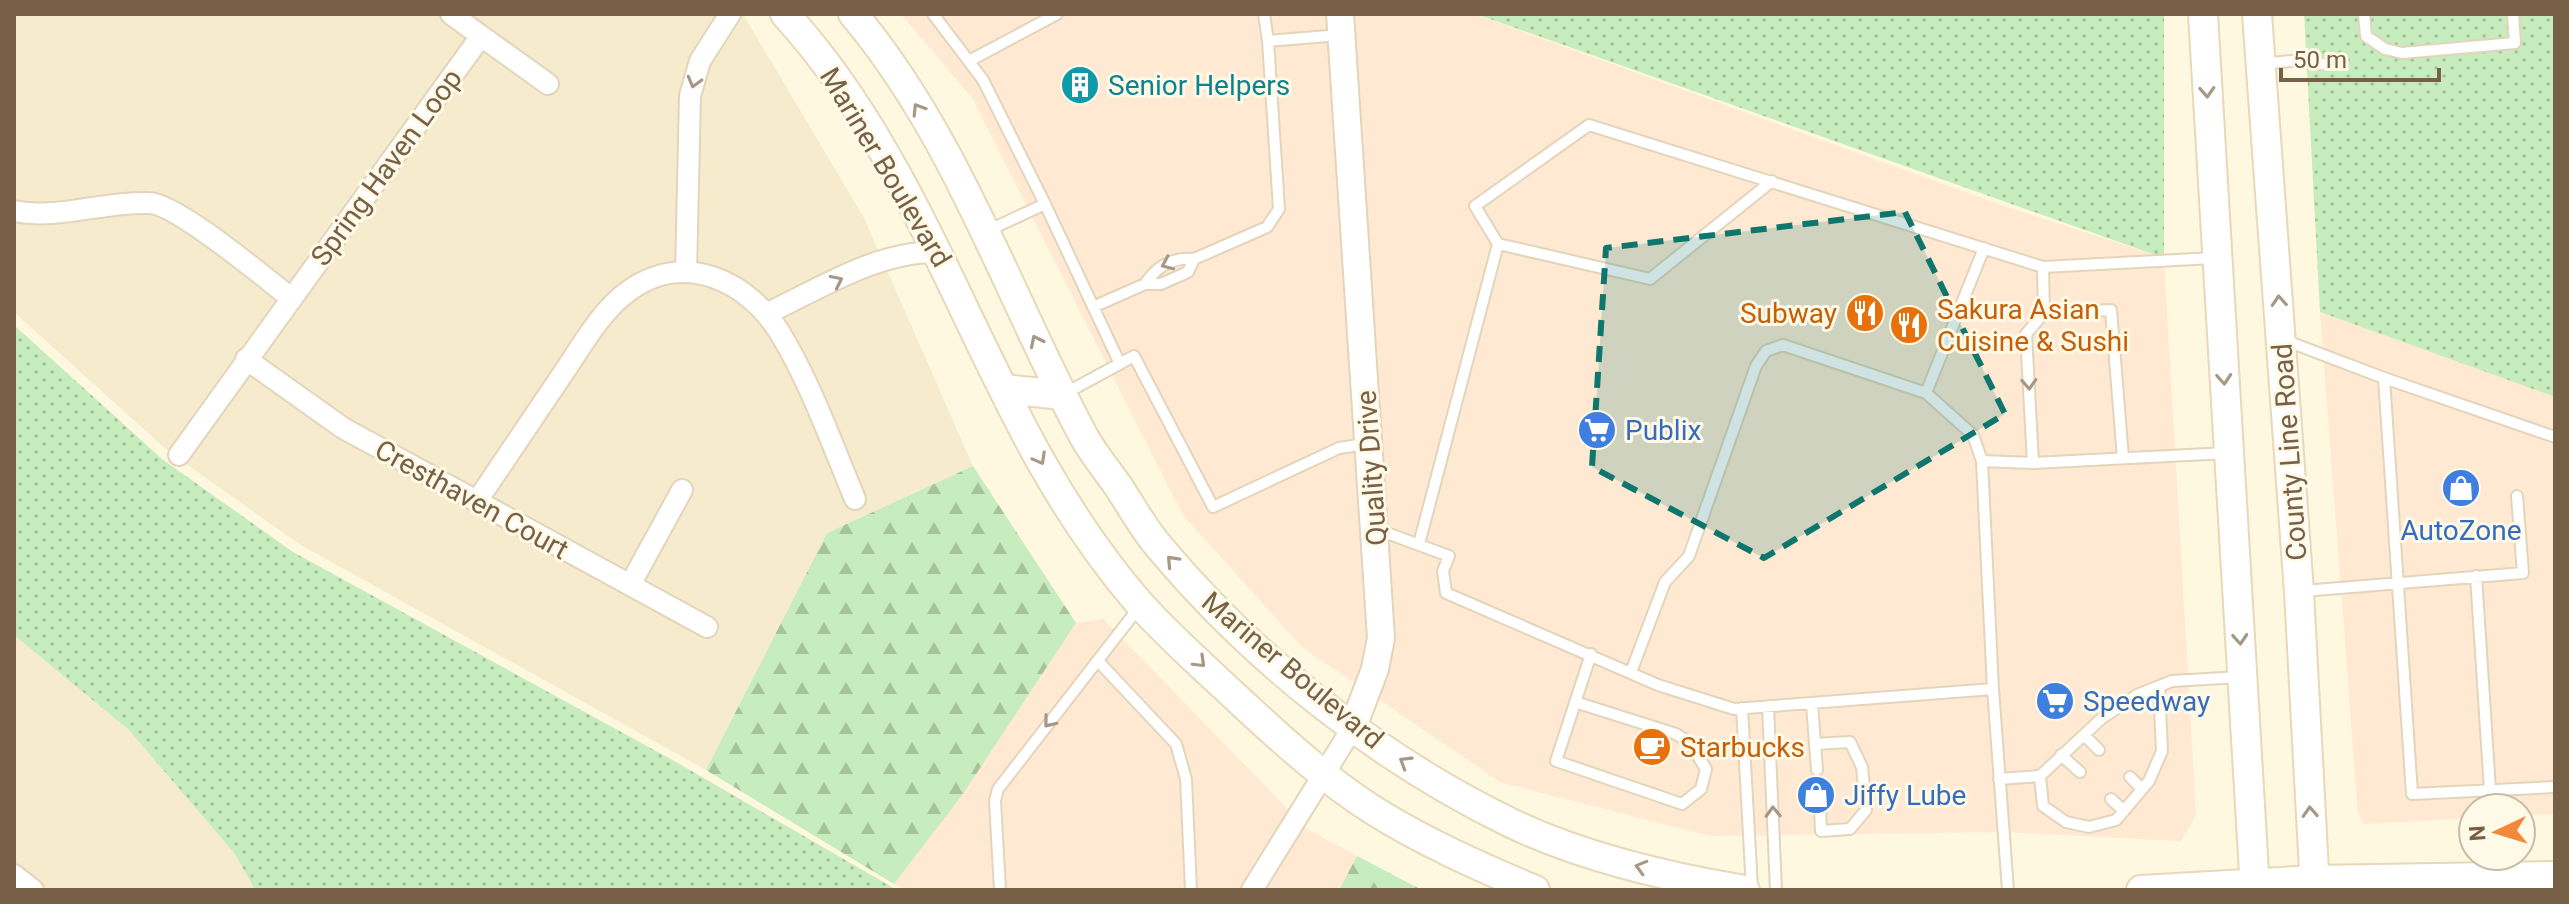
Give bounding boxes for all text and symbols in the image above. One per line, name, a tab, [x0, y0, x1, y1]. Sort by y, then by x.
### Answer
scale bar	[2281, 32, 2439, 82]
text: 50 m	[2293, 46, 2347, 74]
street label: Spring Haven Loop	[304, 62, 469, 272]
street label: Mariner Boulevard	[813, 62, 958, 273]
building icon: Senior Helpers	[1059, 64, 1101, 106]
place label: Senior Helpers	[1108, 69, 1290, 102]
one-way arrow	[686, 75, 703, 89]
one-way arrow	[2198, 86, 2215, 99]
one-way arrow	[913, 103, 928, 118]
one-way arrow	[1161, 254, 1176, 270]
one-way arrow	[828, 275, 843, 291]
restaurant icon: Subway	[1844, 292, 1886, 334]
place label: Sakura Asian Cuisine & Sushi	[1937, 293, 2129, 358]
one-way arrow	[2271, 294, 2288, 307]
place label: Subway	[1740, 297, 1837, 330]
restaurant icon: Sakura Asian Cuisine & Sushi	[1888, 304, 1930, 346]
one-way arrow	[1030, 334, 1046, 349]
street label: County Line Road	[2265, 342, 2314, 562]
one-way arrow	[2215, 373, 2232, 386]
one-way arrow	[2020, 378, 2037, 391]
street label: Quality Drive	[1350, 389, 1393, 547]
supermarket icon: Publix	[1576, 409, 1618, 451]
place label: Publix	[1625, 414, 1701, 447]
street label: Cresthaven Court	[369, 433, 574, 566]
one-way arrow	[1030, 450, 1046, 464]
shop icon: AutoZone	[2440, 467, 2482, 509]
place label: AutoZone	[2400, 514, 2522, 547]
one-way arrow	[1167, 556, 1182, 570]
street label: Mariner Boulevard	[1195, 585, 1390, 756]
one-way arrow	[2232, 633, 2249, 646]
one-way arrow	[1191, 653, 1205, 668]
supermarket icon: Speedway	[2034, 680, 2076, 722]
place label: Speedway	[2083, 685, 2210, 718]
one-way arrow	[1044, 713, 1059, 727]
cafe icon: Starbucks	[1631, 726, 1673, 768]
place label: Starbucks	[1680, 731, 1805, 764]
one-way arrow	[1399, 756, 1414, 772]
shop icon: Jiffy Lube	[1795, 774, 1837, 816]
place label: Jiffy Lube	[1844, 779, 1966, 812]
north arrow	[2457, 792, 2537, 872]
one-way arrow	[1764, 805, 1781, 818]
one-way arrow	[2302, 805, 2319, 818]
text: N	[2465, 825, 2491, 842]
one-way arrow	[1635, 860, 1649, 876]

